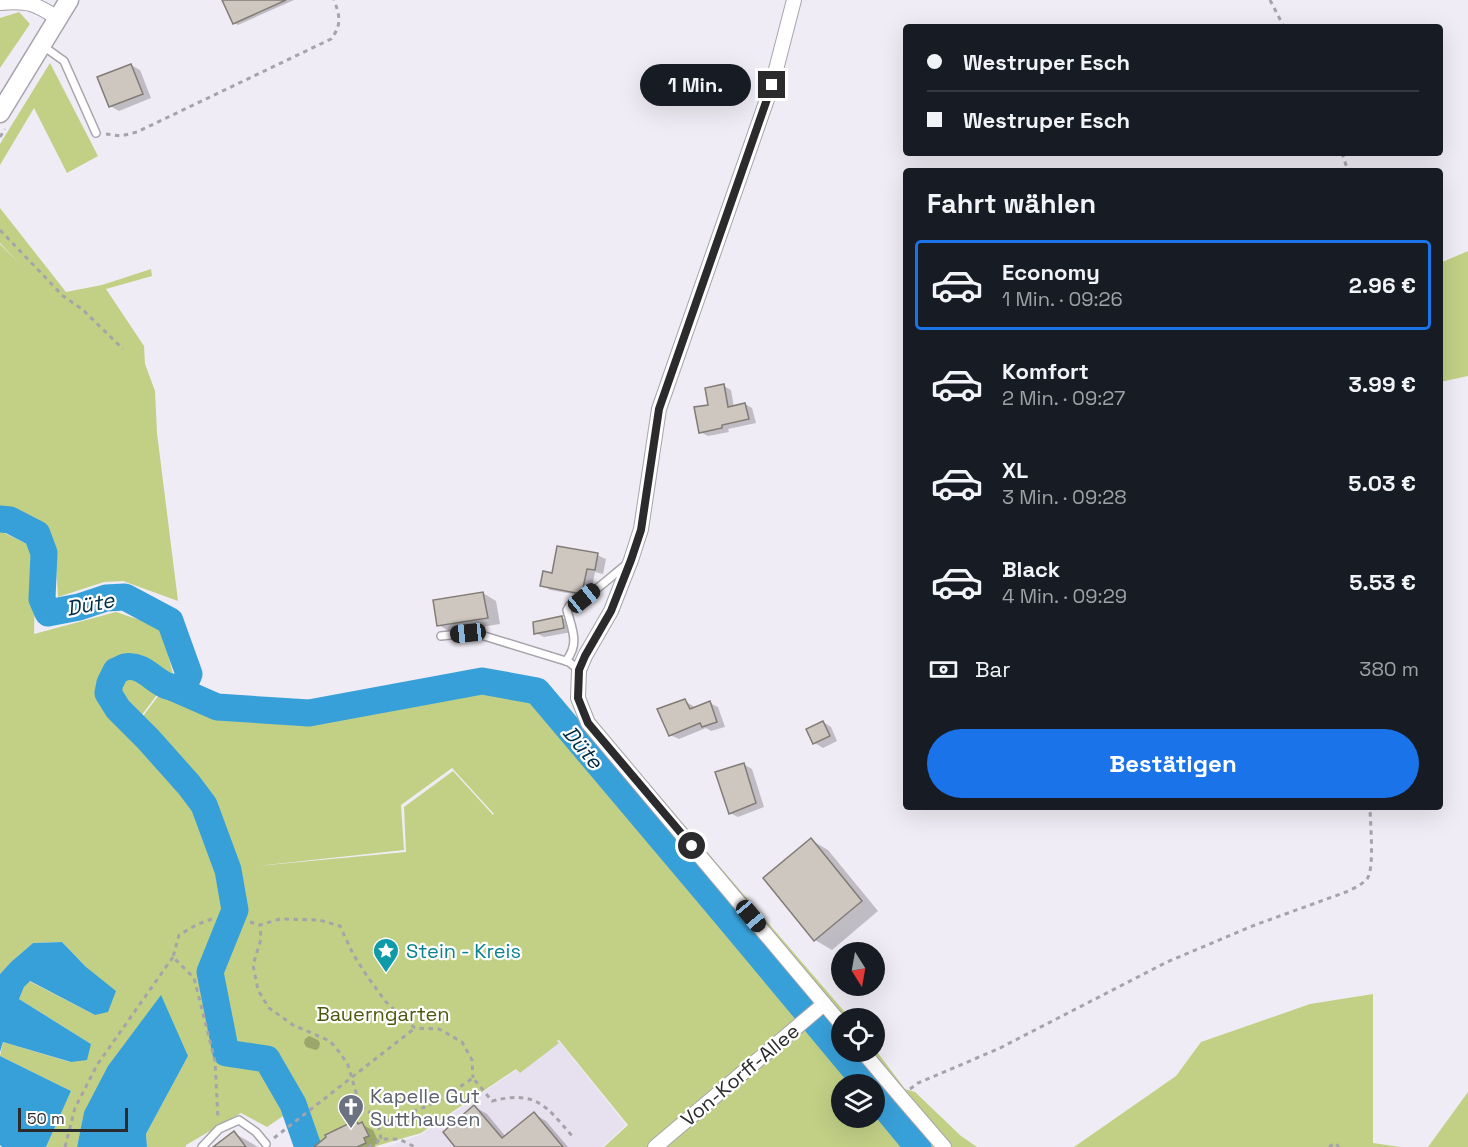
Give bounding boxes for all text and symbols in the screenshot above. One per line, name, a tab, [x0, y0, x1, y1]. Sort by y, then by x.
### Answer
text: Westruper Esch	[963, 48, 1130, 76]
callout: 1 Min.	[640, 64, 751, 106]
route end	[758, 71, 785, 98]
text: 1 Min.	[668, 72, 723, 98]
text: Westruper Esch	[963, 106, 1130, 134]
text: Fahrt wählen	[927, 186, 1096, 221]
icon: car	[930, 258, 984, 312]
text: Economy	[1002, 258, 1100, 286]
text: 2.96 €	[1349, 271, 1416, 299]
text: 1 Min. · 09:26	[1002, 286, 1123, 312]
icon: car	[930, 357, 984, 411]
text: Komfort	[1002, 357, 1089, 385]
text: 3.99 €	[1348, 370, 1416, 398]
text: 2 Min. · 09:27	[1002, 385, 1125, 411]
icon: car	[930, 456, 984, 510]
text: XL	[1002, 456, 1028, 484]
text: 5.03 €	[1348, 469, 1416, 497]
text: 3 Min. · 09:28	[1002, 484, 1127, 510]
icon: car	[930, 555, 984, 609]
text: Black	[1002, 555, 1060, 583]
text: 5.53 €	[1349, 568, 1416, 596]
car	[564, 580, 604, 616]
text: 4 Min. · 09:29	[1002, 583, 1127, 609]
water label: Düte	[64, 586, 118, 622]
car	[449, 622, 487, 644]
icon: cash	[927, 653, 960, 686]
text: Bar	[975, 655, 1011, 683]
text: 380 m	[1359, 656, 1419, 682]
water label: Düte	[557, 720, 610, 775]
button: Bestätigen	[927, 729, 1419, 798]
route start	[678, 832, 705, 859]
car	[733, 896, 769, 936]
place icon: Stein - Kreis	[371, 936, 401, 974]
place label: Stein - Kreis	[406, 938, 521, 964]
north arrow	[831, 942, 885, 996]
map controls	[831, 942, 885, 1128]
park label: Bauerngarten	[316, 1001, 450, 1027]
button: locate	[831, 1008, 885, 1062]
street label: Von-Korff-Allee	[675, 1018, 805, 1132]
button: layers	[831, 1074, 885, 1128]
place label: Kapelle Gut Sutthausen	[370, 1083, 481, 1132]
church icon: Kapelle Gut Sutthausen	[336, 1092, 366, 1130]
scale bar	[18, 1105, 128, 1132]
text: 50 m	[27, 1108, 65, 1129]

